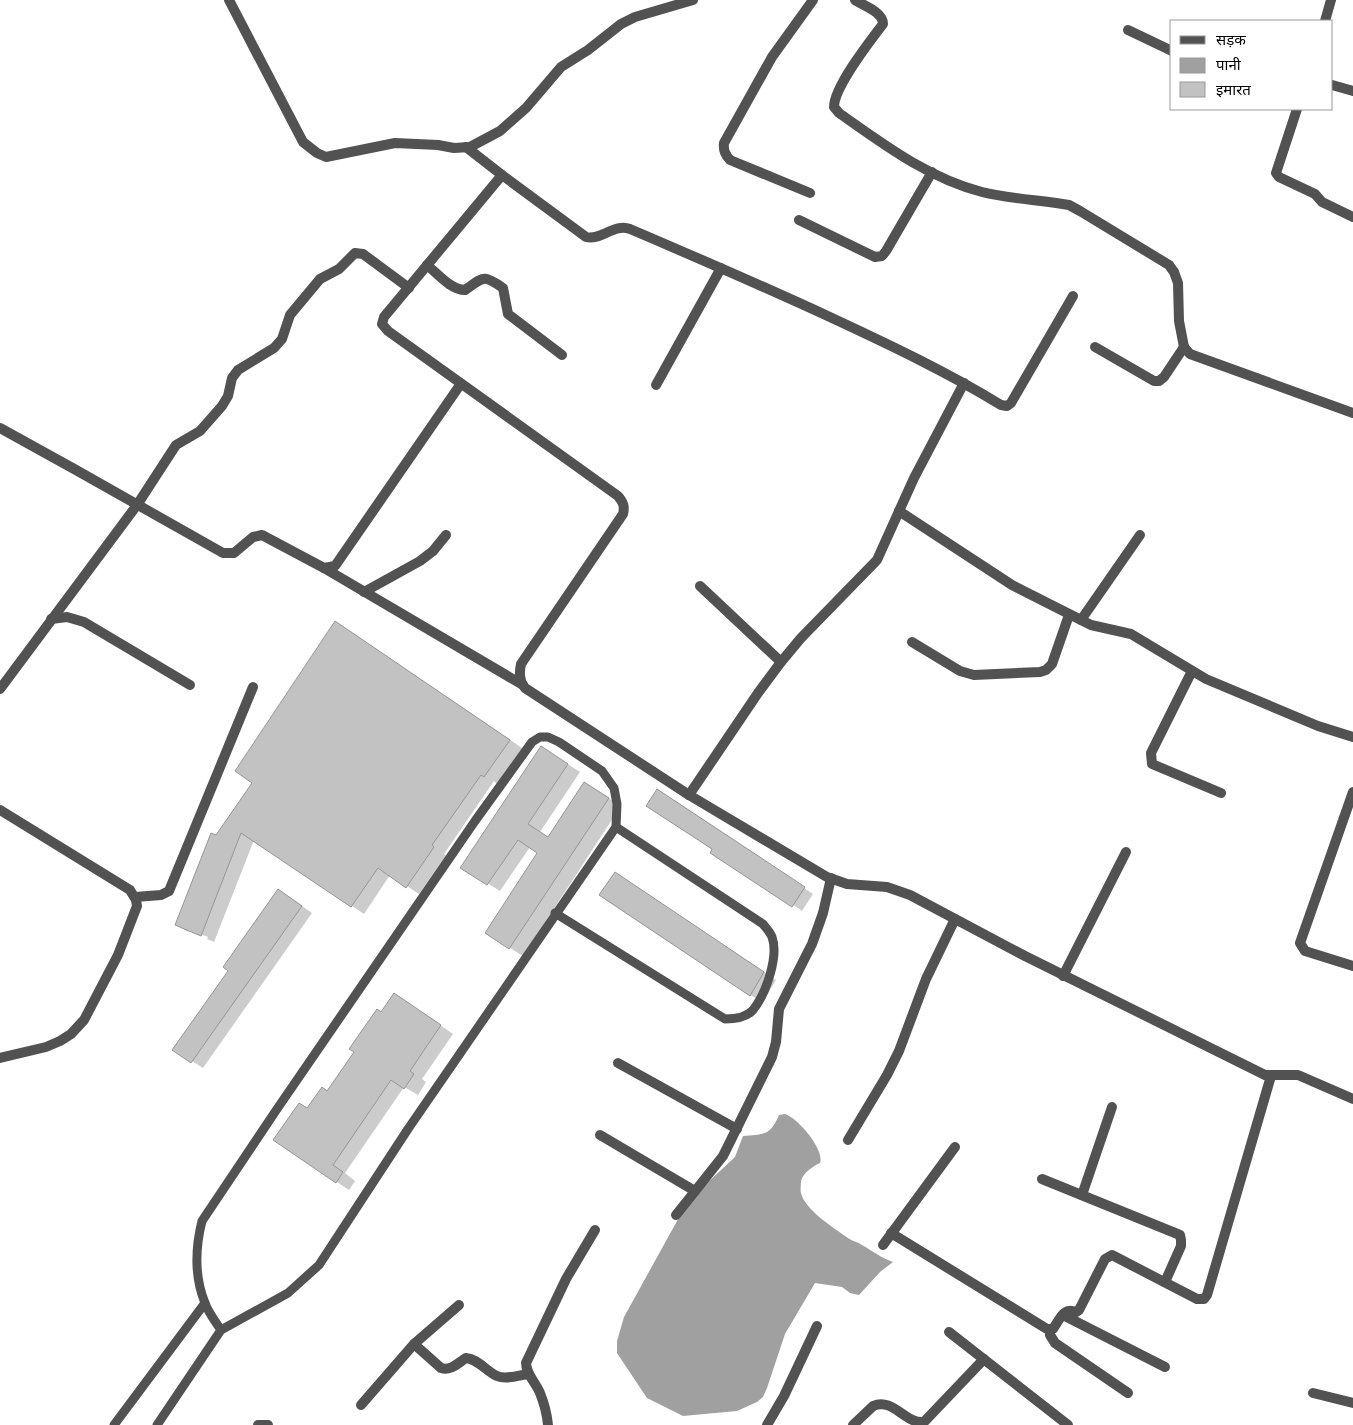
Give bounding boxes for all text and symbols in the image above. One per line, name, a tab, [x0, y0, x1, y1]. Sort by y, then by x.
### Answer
legend	[1170, 20, 1333, 110]
text: सड़क	[1216, 28, 1246, 51]
text: पानी	[1216, 53, 1242, 76]
text: इमारत	[1216, 78, 1251, 101]

